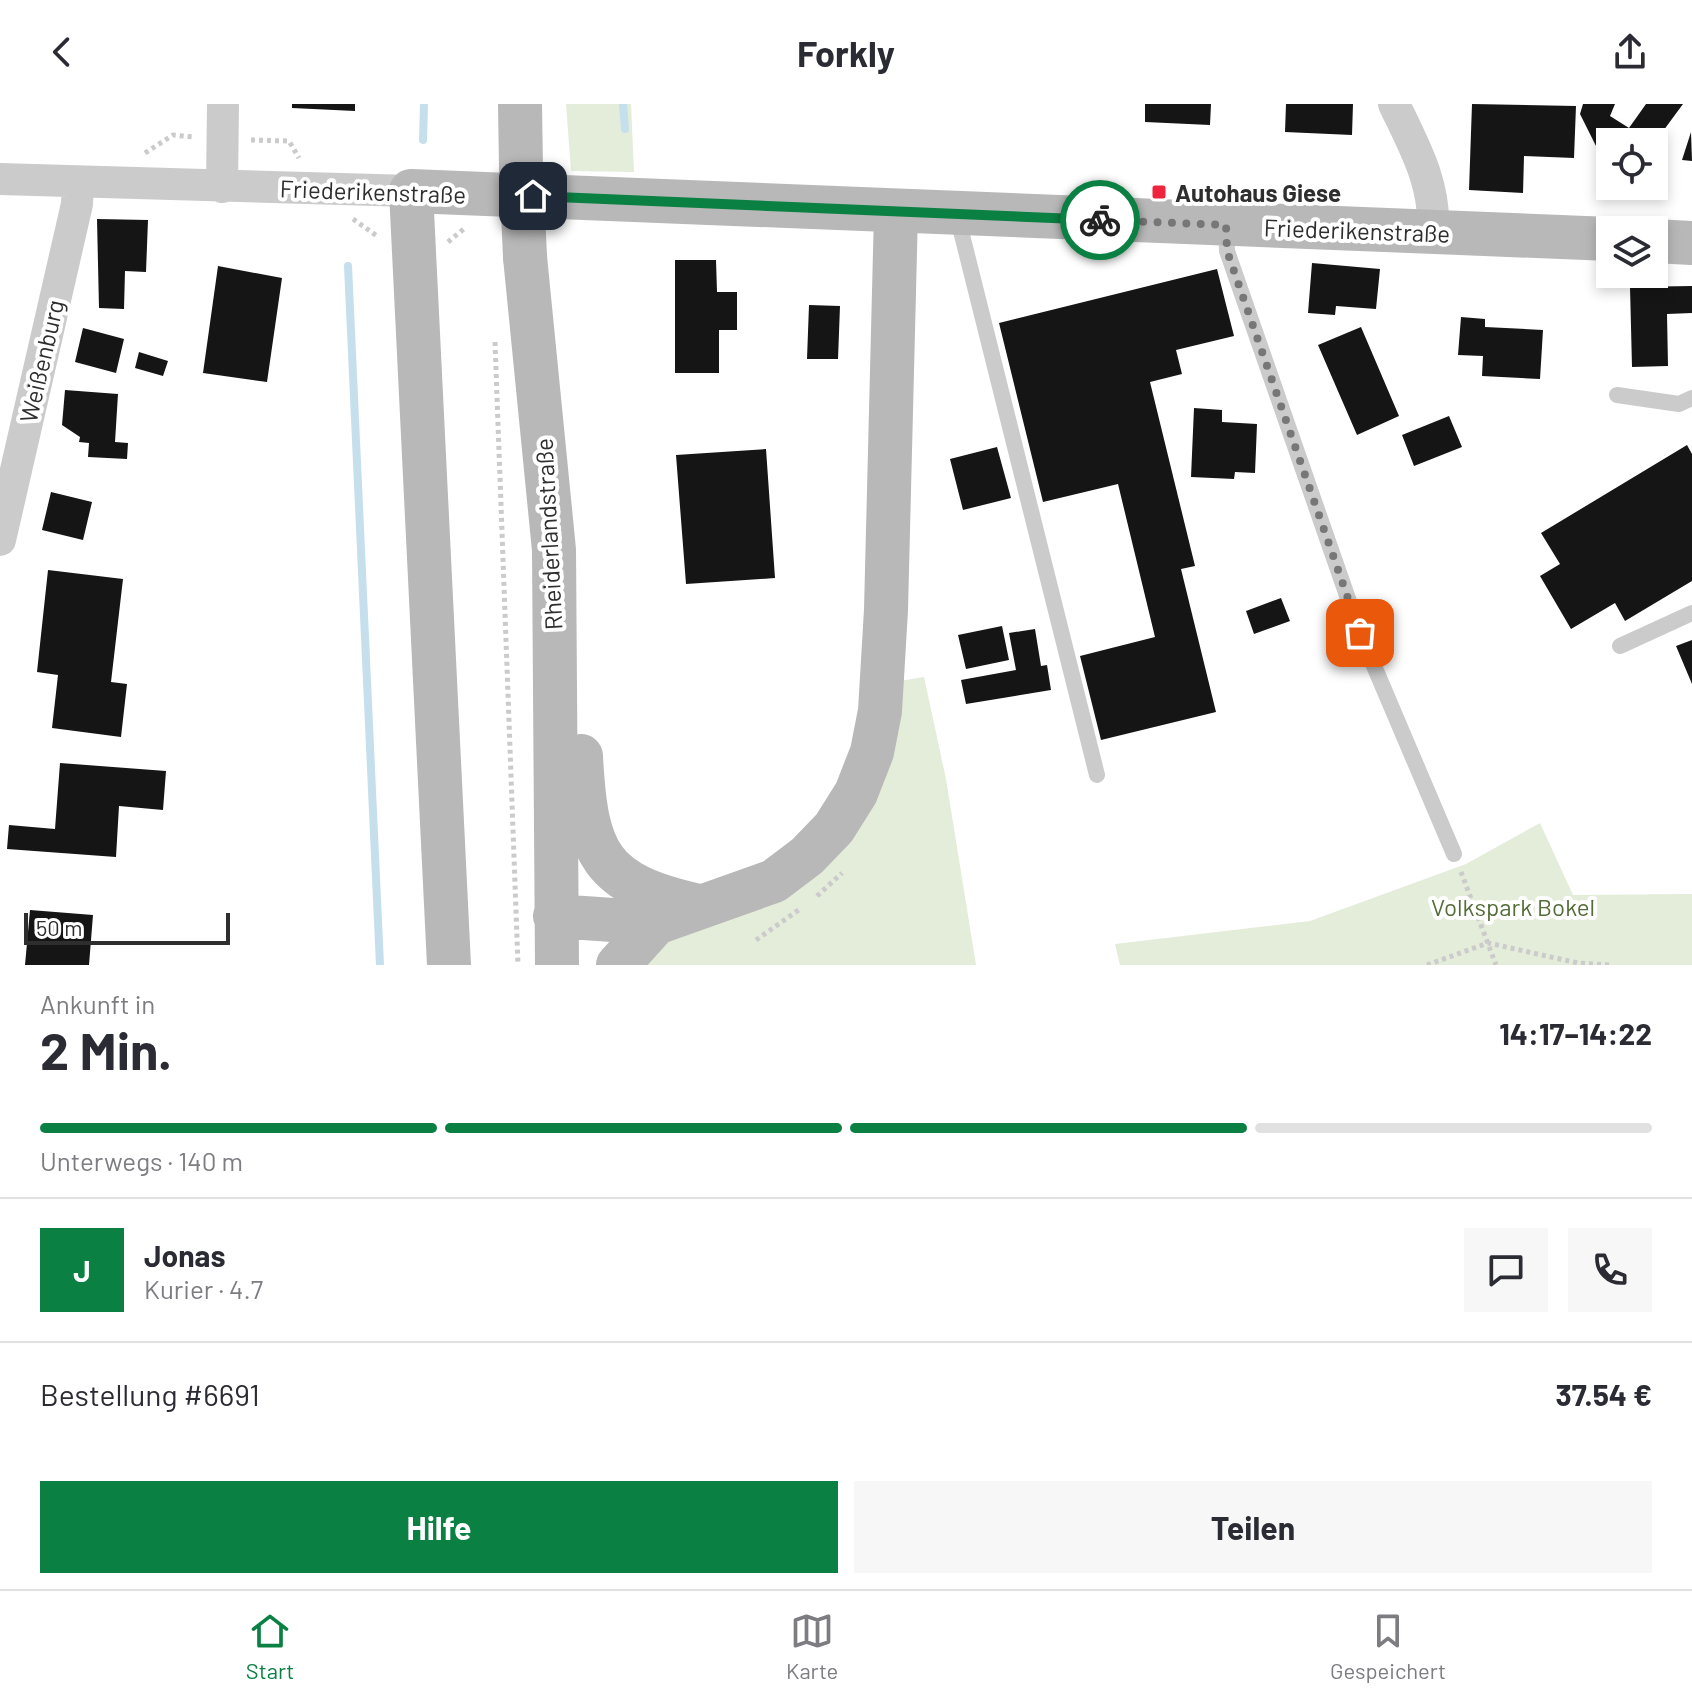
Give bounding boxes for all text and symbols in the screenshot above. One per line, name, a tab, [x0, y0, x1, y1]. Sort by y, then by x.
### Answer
icon: back	[40, 30, 84, 74]
icon: share	[1608, 30, 1652, 74]
text: Forkly	[797, 31, 895, 74]
map controls	[1596, 128, 1668, 288]
button: locate	[1596, 128, 1668, 200]
pin	[499, 162, 567, 230]
street label: Friederikenstraße	[279, 173, 467, 209]
icon: home	[511, 174, 555, 218]
place label: Autohaus Giese	[1175, 178, 1341, 207]
courier	[1060, 180, 1140, 260]
marker: Autohaus Giese	[1150, 183, 1168, 201]
icon: bike	[1078, 198, 1122, 242]
street label: Friederikenstraße	[1263, 212, 1451, 248]
button: layers	[1596, 216, 1668, 288]
street label: Weißenburg	[13, 297, 69, 425]
street label: Rheiderlandstraße	[528, 437, 568, 631]
pin	[1326, 599, 1394, 667]
icon: bag	[1338, 611, 1382, 655]
park label: Volkspark Bokel	[1431, 892, 1595, 921]
scale bar	[24, 909, 230, 945]
text: 50 m	[36, 914, 82, 940]
text: Ankunft in	[40, 988, 155, 1019]
text: 14:17–14:22	[1499, 1015, 1652, 1051]
text: 2 Min.	[40, 1018, 172, 1080]
text: Unterwegs · 140 m	[40, 1145, 243, 1176]
button: chat	[1464, 1228, 1548, 1312]
button: phone	[1568, 1228, 1652, 1312]
text: Jonas	[144, 1237, 226, 1273]
text: J	[73, 1252, 91, 1288]
text: Kurier · 4.7	[144, 1273, 263, 1304]
text: Bestellung #6691	[40, 1376, 260, 1412]
text: 37.54 €	[1555, 1376, 1652, 1412]
button: Hilfe	[40, 1481, 838, 1573]
button: Teilen	[854, 1481, 1652, 1573]
tab: Start	[246, 1609, 294, 1683]
tab: Karte	[786, 1609, 838, 1683]
tab: Gespeichert	[1330, 1609, 1446, 1683]

